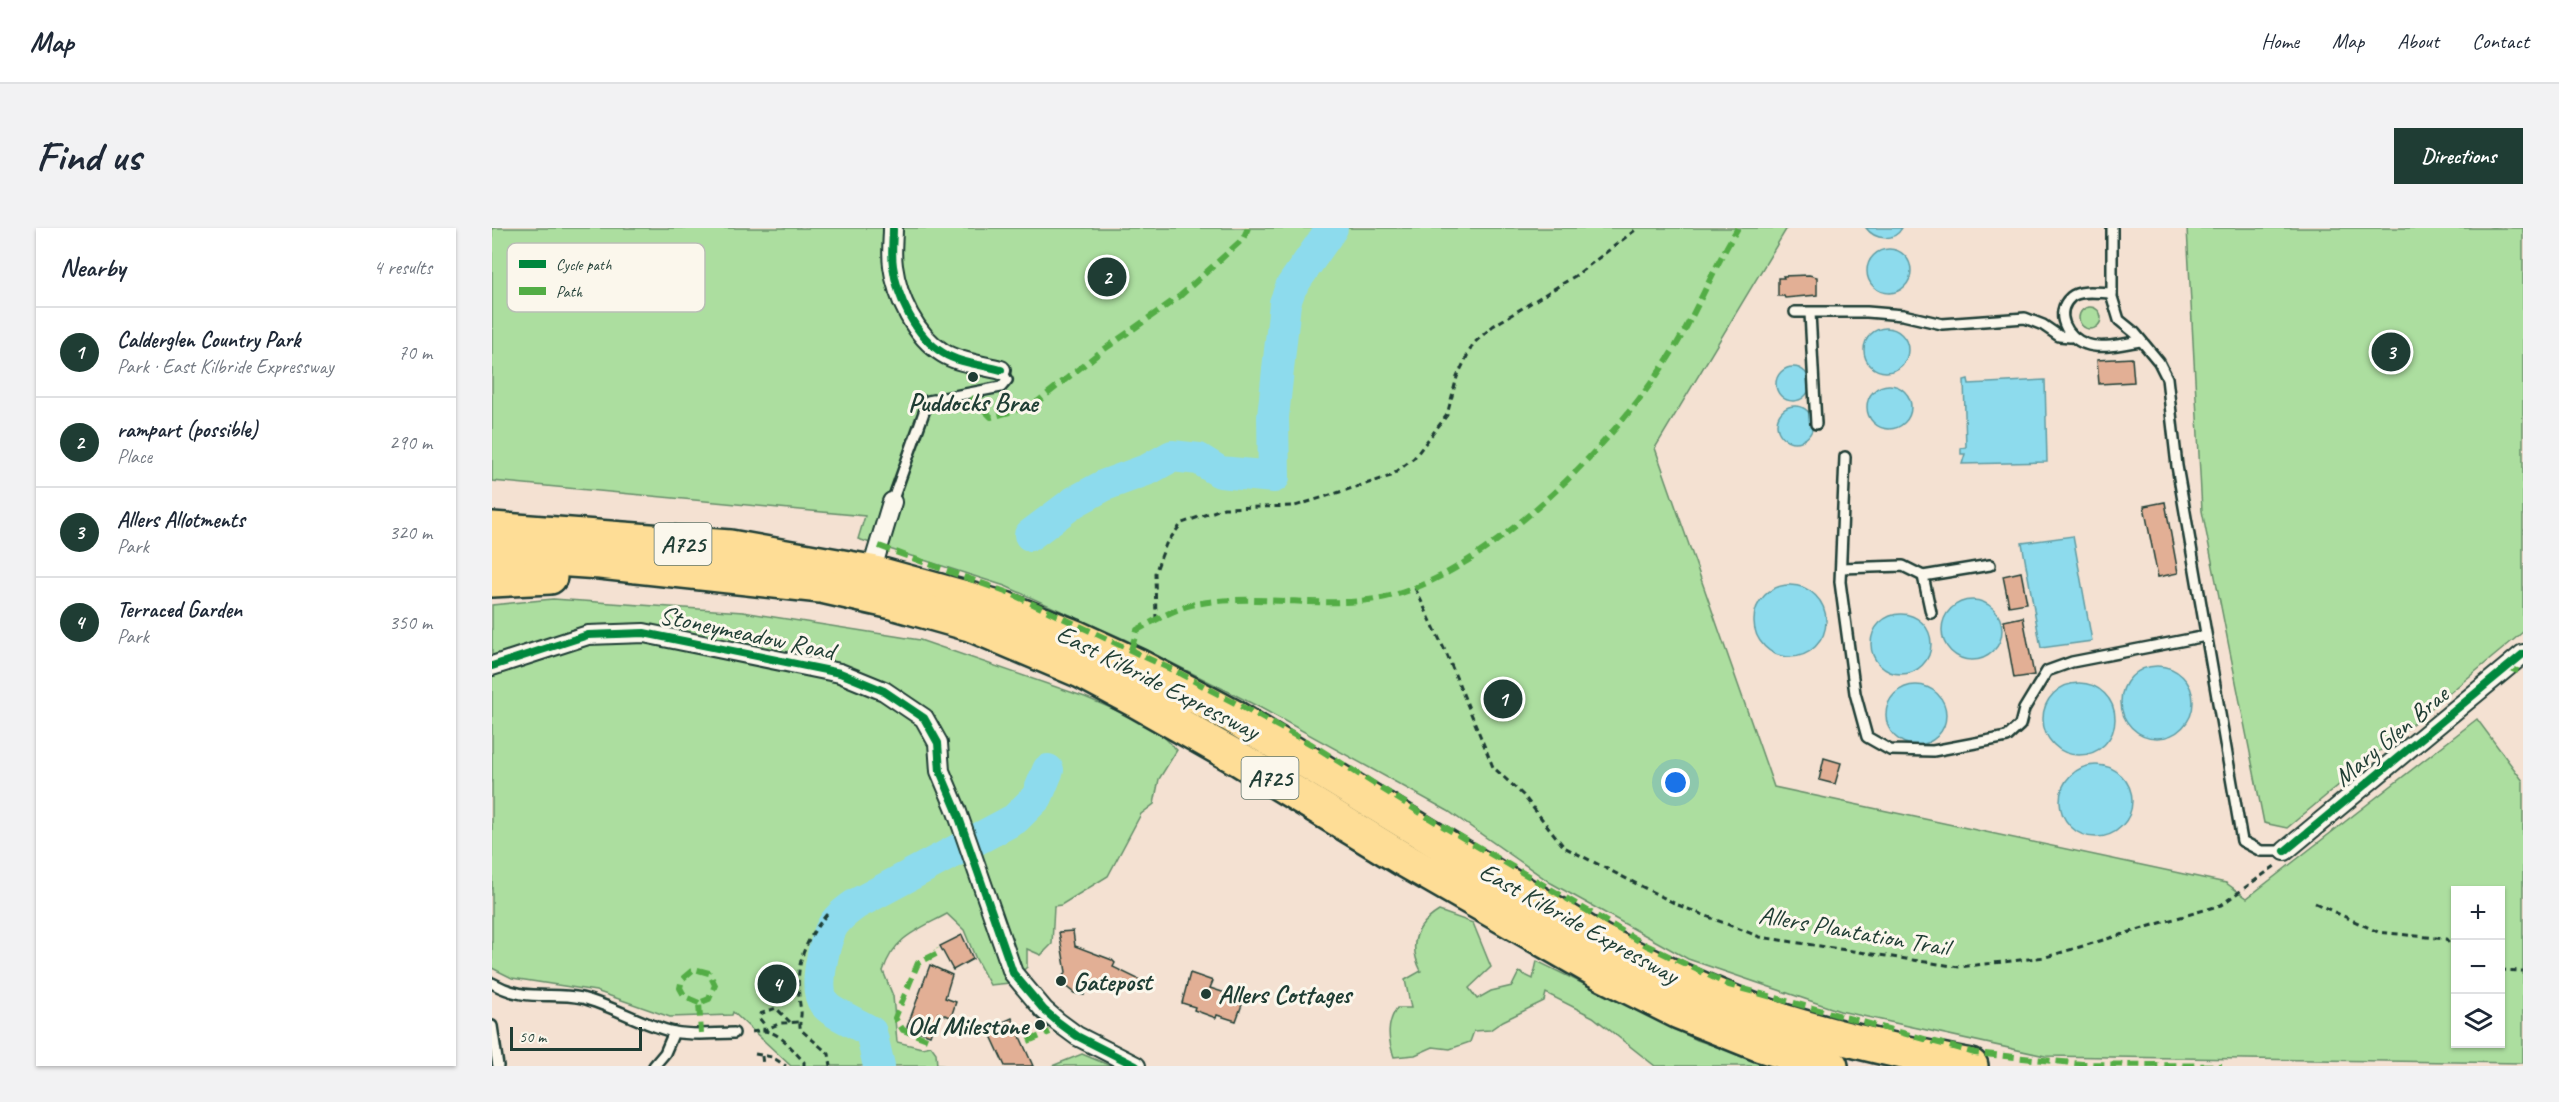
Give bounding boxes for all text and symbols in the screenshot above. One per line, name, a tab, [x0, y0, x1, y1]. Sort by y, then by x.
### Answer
text: Map	[30, 24, 73, 59]
text: Home	[2261, 28, 2299, 54]
text: Map	[2332, 28, 2364, 54]
text: About	[2397, 28, 2439, 54]
text: Contact	[2472, 28, 2529, 54]
button: Directions	[2394, 128, 2523, 184]
text: Find us	[36, 130, 141, 183]
legend	[507, 243, 705, 312]
text: Nearby	[60, 251, 125, 284]
pin: 2	[1088, 254, 1126, 300]
text: 4 results	[373, 255, 432, 280]
text: Cycle path	[556, 255, 612, 275]
text: Path	[556, 282, 583, 302]
text: Calderglen Country Park	[117, 326, 300, 354]
pin: 3	[2372, 330, 2410, 374]
text: 1	[75, 340, 84, 365]
text: 70 m	[398, 340, 432, 365]
text: Park · East Kilbride Expressway	[117, 354, 334, 379]
marker: Puddocks Brae	[966, 370, 980, 384]
place label: Puddocks Brae	[908, 386, 1040, 419]
text: rampart (possible)	[117, 416, 258, 444]
text: 2	[75, 430, 84, 455]
text: 290 m	[389, 430, 432, 455]
text: Place	[117, 444, 152, 469]
text: Allers Allotments	[117, 506, 245, 534]
text: 3	[75, 520, 84, 545]
text: 320 m	[389, 520, 432, 545]
road number: A725	[654, 523, 711, 565]
text: Park	[117, 534, 149, 559]
text: Terraced Garden	[117, 596, 242, 624]
street label: Stoneymeadow Road	[657, 598, 841, 668]
text: 4	[75, 610, 84, 635]
text: 350 m	[389, 610, 432, 635]
street label: East Kilbride Expressway	[1051, 617, 1267, 748]
text: Park	[117, 624, 149, 649]
pin: 1	[1484, 676, 1522, 722]
street label: Mary Glen Brae	[2327, 677, 2457, 794]
road number: A725	[1242, 757, 1298, 799]
your location	[1661, 768, 1690, 797]
street label: East Kilbride Expressway	[1474, 855, 1686, 992]
map controls	[2451, 886, 2505, 1048]
button: +	[2451, 886, 2505, 940]
street label: Allers Plantation Trail	[1756, 898, 1956, 965]
button: −	[2451, 940, 2505, 994]
pin: 4	[758, 962, 796, 1006]
place label: Gatepost	[1073, 965, 1154, 998]
marker: Gatepost	[1054, 974, 1068, 988]
place label: Allers Cottages	[1218, 978, 1354, 1011]
marker: Allers Cottages	[1199, 987, 1213, 1001]
button: layers	[2451, 994, 2505, 1048]
place label: Old Milestone	[908, 1009, 1030, 1042]
marker: Old Milestone	[1033, 1018, 1047, 1032]
scale bar	[510, 1024, 642, 1052]
text: 50 m	[519, 1027, 546, 1047]

